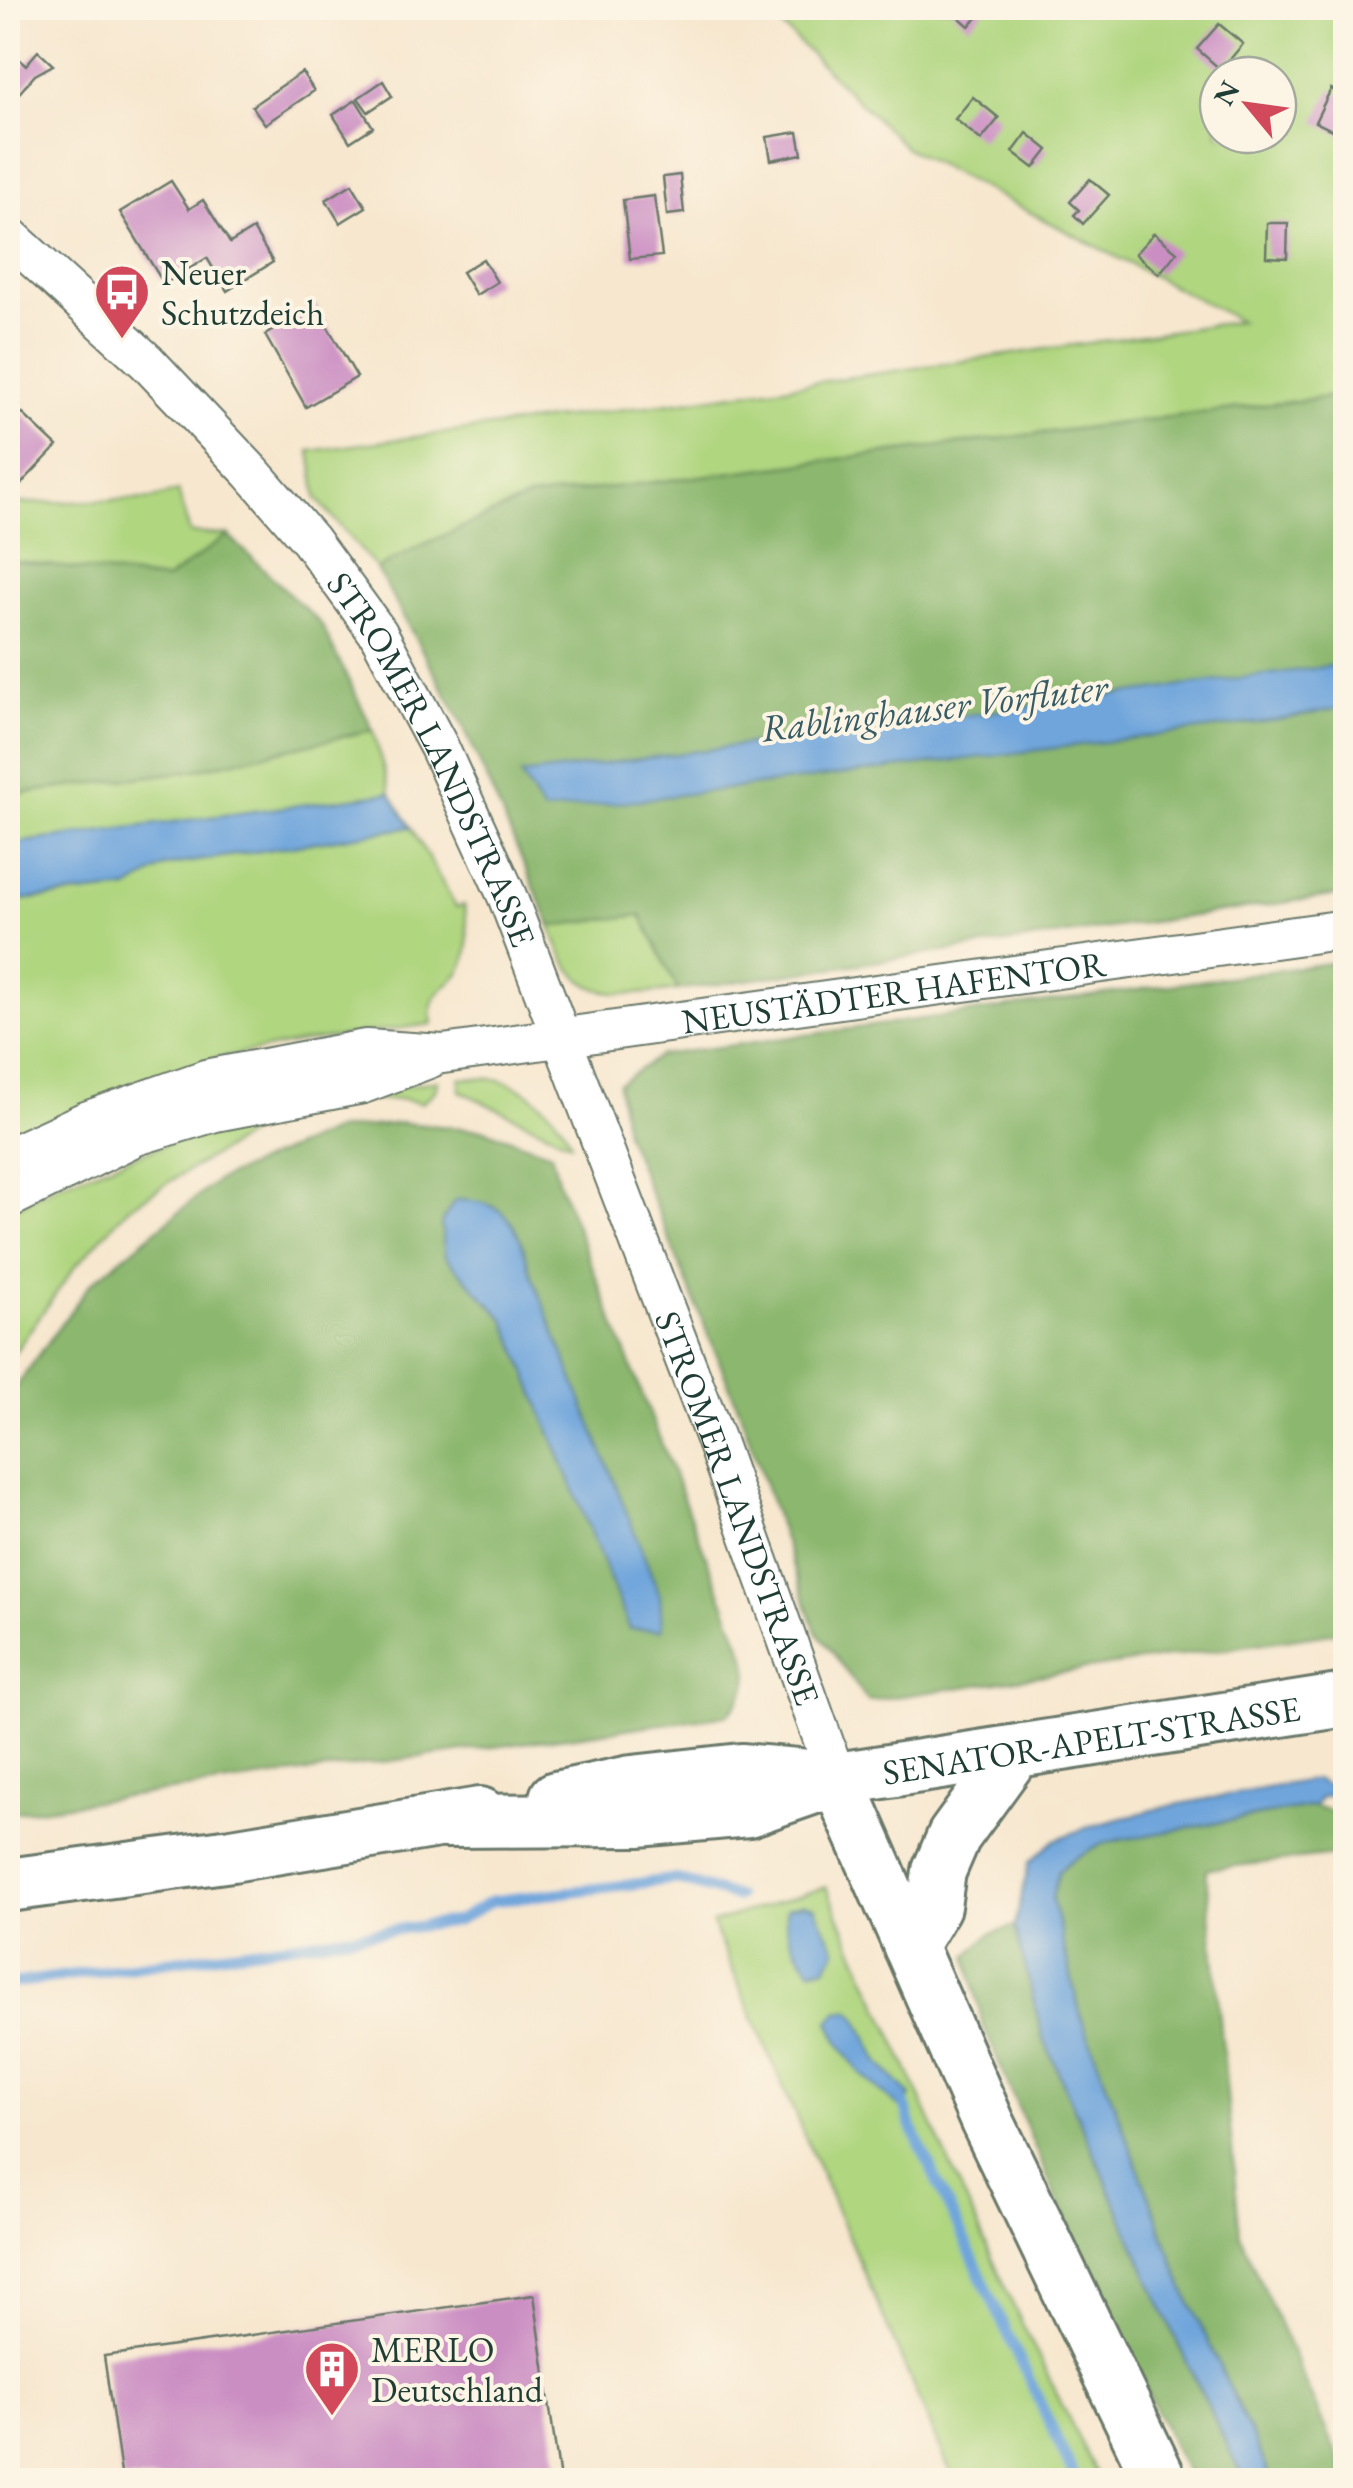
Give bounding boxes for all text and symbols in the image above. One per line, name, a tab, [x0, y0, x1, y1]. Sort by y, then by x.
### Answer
north arrow	[1198, 55, 1298, 155]
text: N	[1205, 74, 1248, 112]
place label: Neuer Schutzdeich	[161, 250, 324, 335]
bus stop icon: Neuer Schutzdeich	[92, 262, 152, 341]
street label: STROMER LANDSTRASSE	[318, 562, 547, 953]
water label: Rablinghauser Vorfluter	[758, 661, 1112, 753]
street label: NEUSTÄDTER HAFENTOR	[679, 940, 1110, 1043]
street label: STROMER LANDSTRASSE	[646, 1304, 831, 1711]
street label: SENATOR-APELT-STRASSE	[879, 1685, 1303, 1794]
place label: MERLO Deutschland	[371, 2327, 543, 2412]
building icon: MERLO Deutschland	[302, 2339, 362, 2418]

